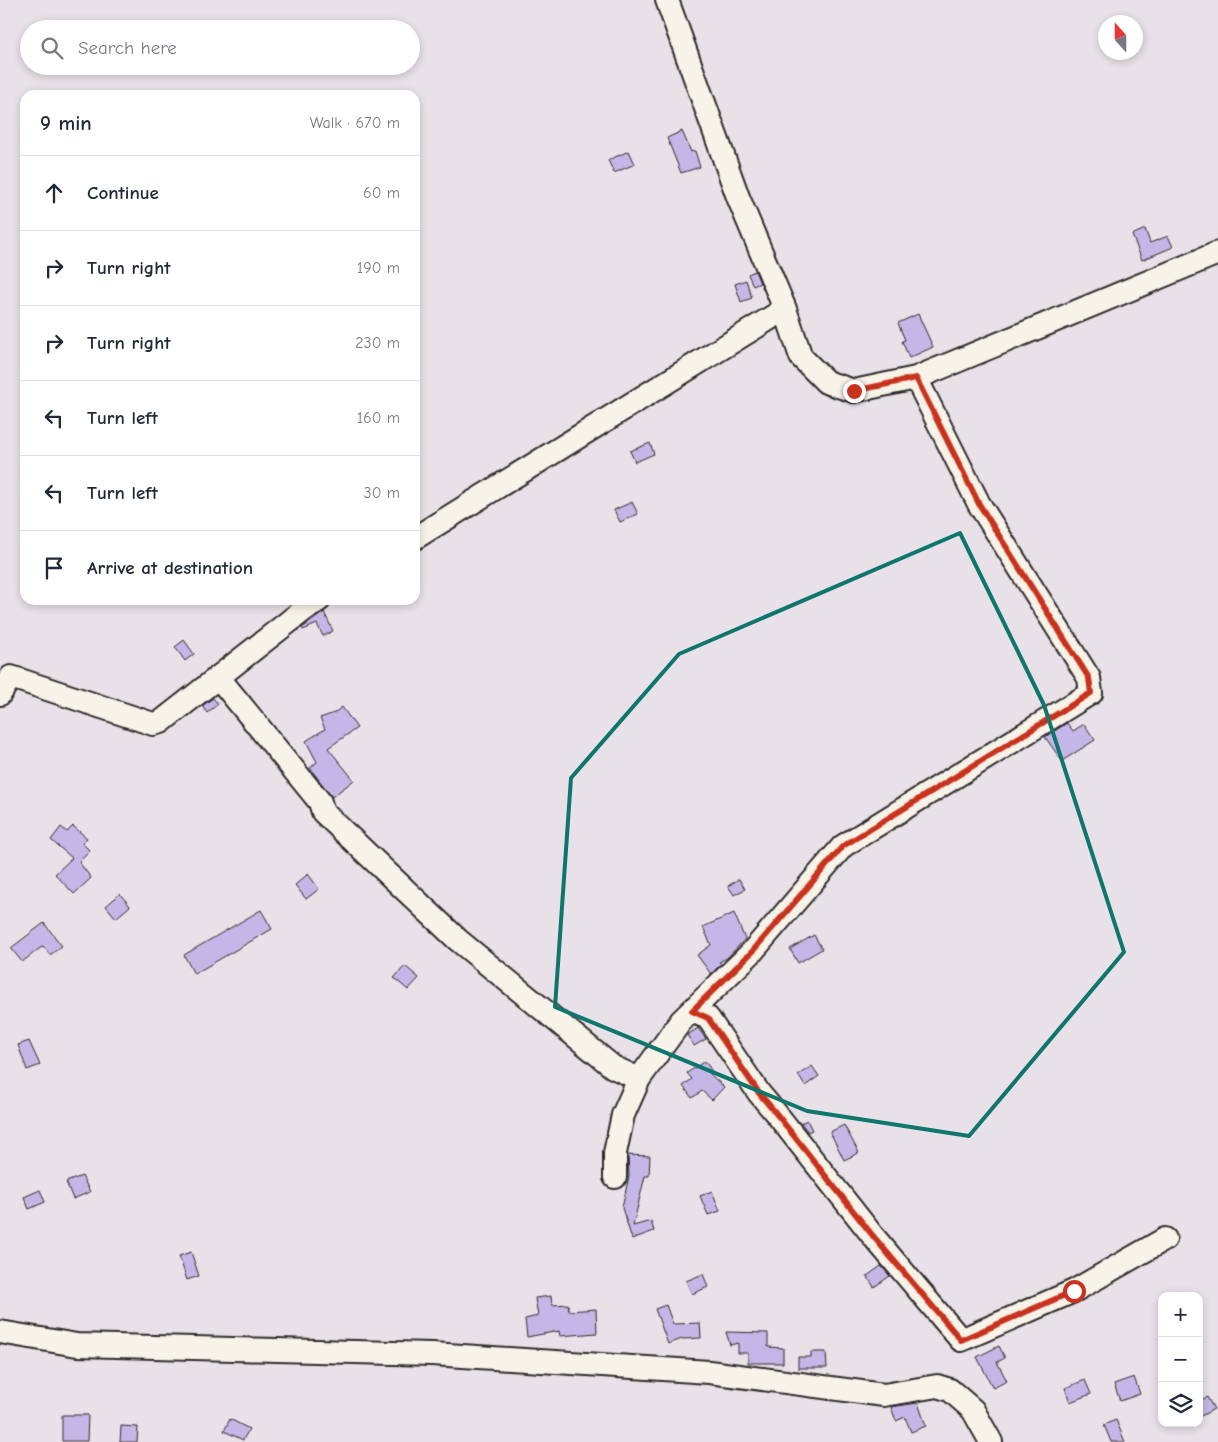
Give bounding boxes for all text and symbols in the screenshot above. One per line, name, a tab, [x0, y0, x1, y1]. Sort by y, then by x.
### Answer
north arrow	[1098, 15, 1143, 60]
search box	[20, 20, 420, 75]
icon: search	[38, 34, 66, 62]
text: Search here	[78, 37, 177, 59]
text: 9 min	[40, 111, 92, 135]
text: Walk · 670 m	[310, 114, 400, 132]
icon: ahead	[40, 179, 68, 207]
text: Continue	[87, 182, 159, 204]
text: 60 m	[363, 184, 400, 202]
icon: right	[40, 254, 68, 282]
text: Turn right	[87, 257, 171, 279]
text: 190 m	[357, 259, 400, 277]
icon: right	[40, 329, 68, 357]
text: Turn right	[87, 332, 171, 354]
text: 230 m	[355, 334, 400, 352]
route end	[843, 380, 866, 403]
icon: left	[40, 404, 68, 432]
text: Turn left	[87, 407, 158, 429]
text: 160 m	[357, 409, 400, 427]
icon: left	[40, 479, 68, 507]
text: Turn left	[87, 482, 158, 504]
text: 30 m	[364, 484, 400, 502]
icon: arrive	[40, 554, 68, 582]
text: Arrive at destination	[87, 557, 253, 579]
route start	[1063, 1280, 1086, 1303]
map controls	[1158, 1292, 1203, 1427]
button: +	[1158, 1292, 1203, 1337]
button: −	[1158, 1337, 1203, 1382]
button: layers	[1158, 1382, 1203, 1427]

